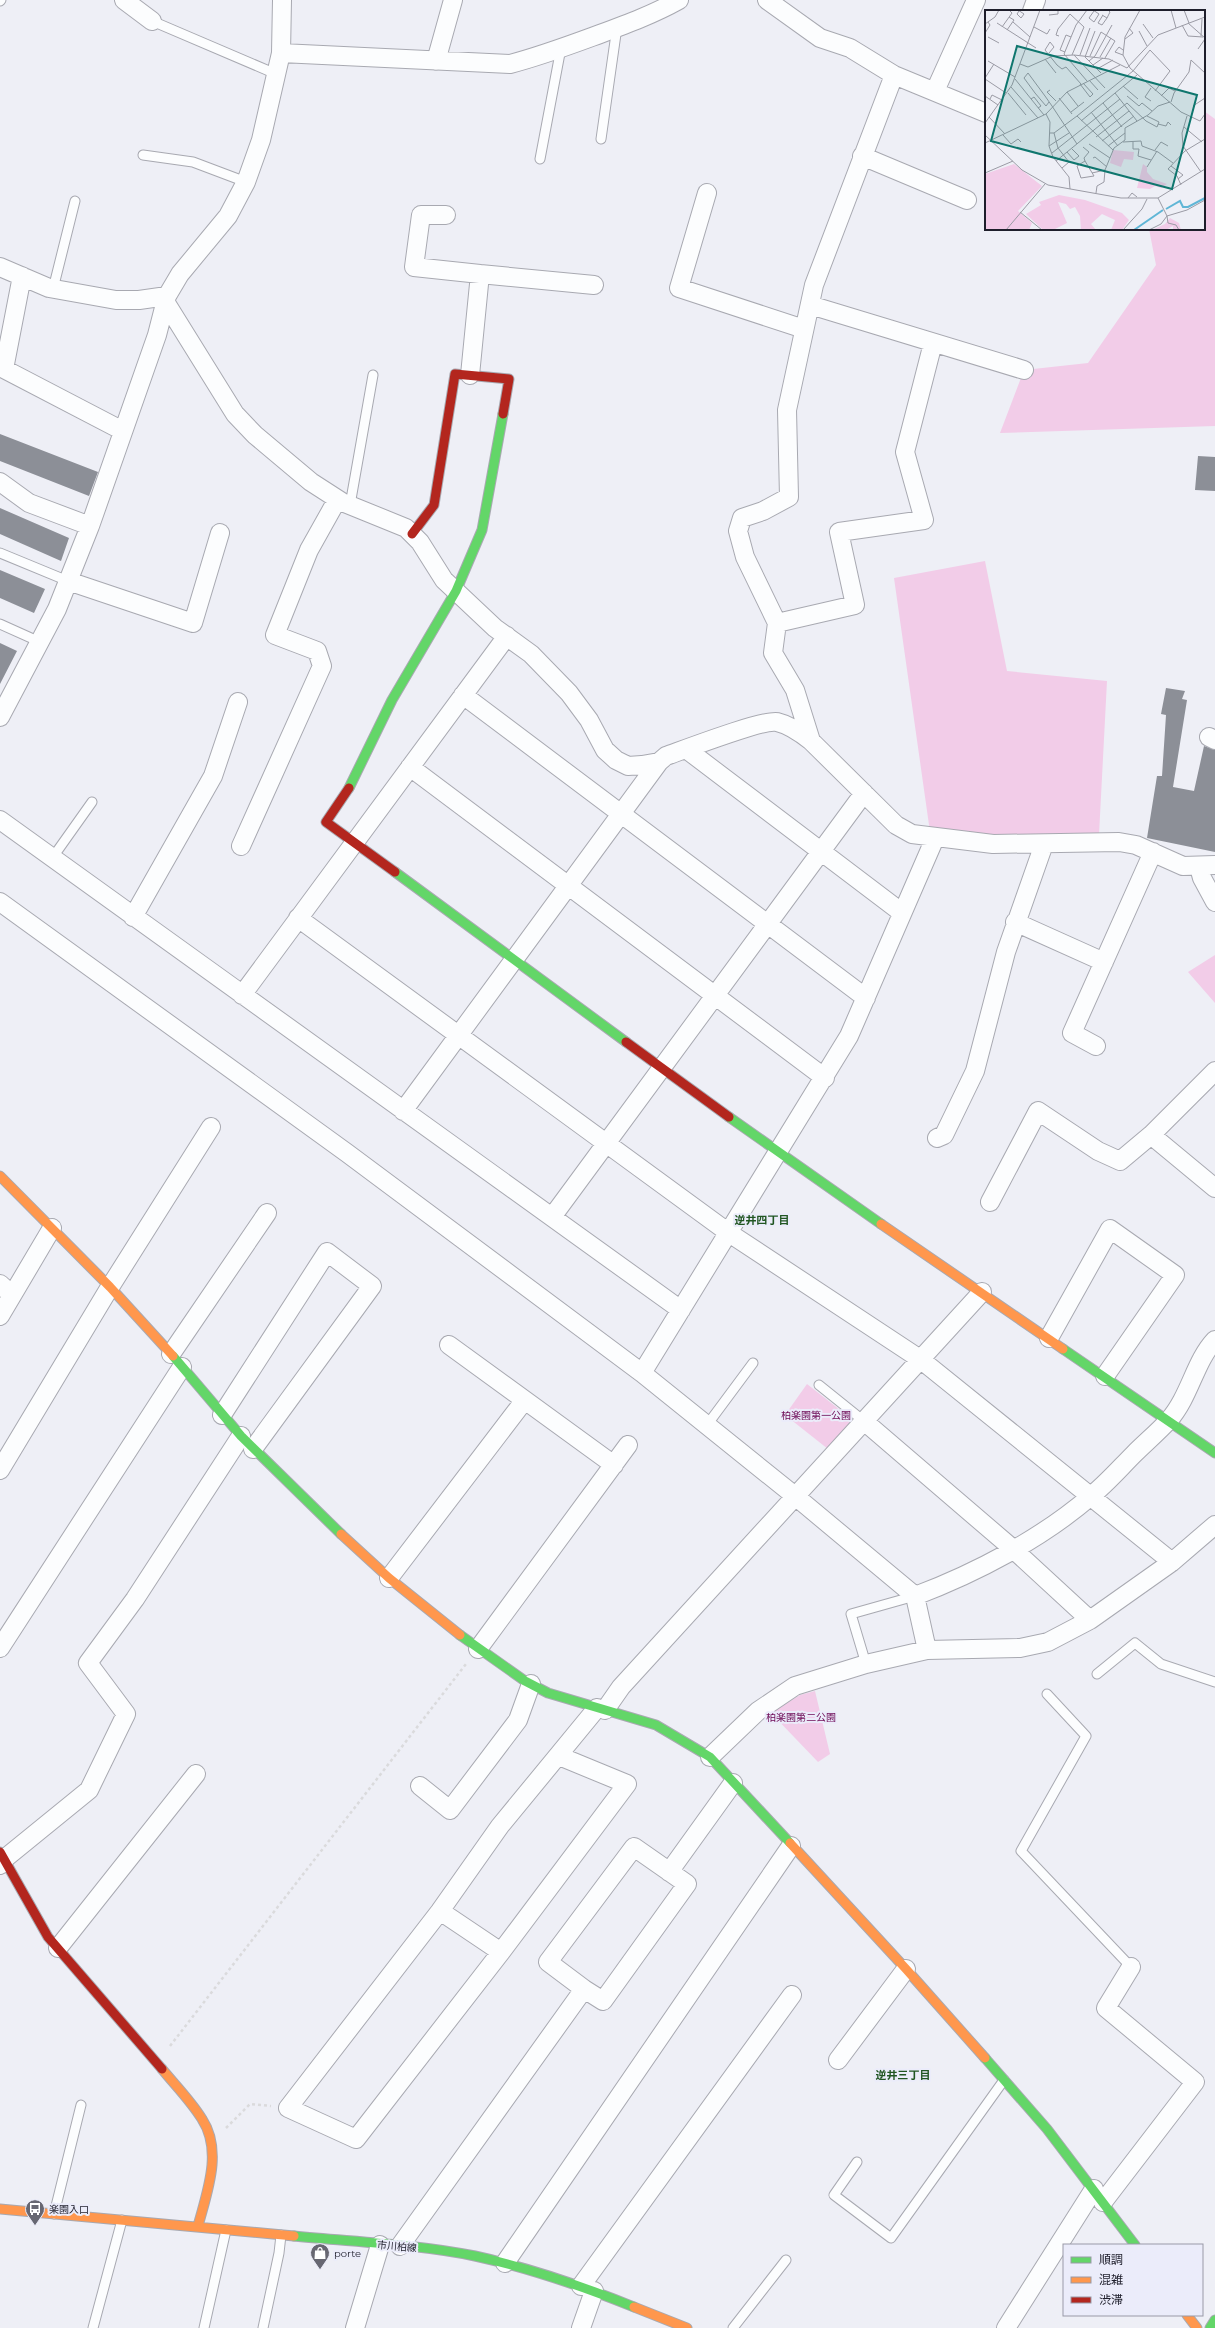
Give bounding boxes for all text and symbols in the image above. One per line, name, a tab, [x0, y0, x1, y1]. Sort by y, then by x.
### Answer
inset map	[985, 10, 1205, 230]
district label: 逆井四丁目	[735, 1213, 790, 1227]
park label: 柏楽園第一公園	[781, 1409, 851, 1422]
park label: 柏楽園第二公園	[766, 1711, 836, 1724]
district label: 逆井三丁目	[876, 2068, 931, 2082]
bus stop icon: 楽園入口	[24, 2198, 46, 2226]
place label: 楽園入口	[49, 2203, 89, 2216]
street label: 市川柏線	[376, 2238, 417, 2255]
shop icon: porte	[309, 2242, 331, 2270]
legend	[1063, 2244, 1203, 2316]
place label: porte	[334, 2247, 361, 2260]
text: 順調	[1099, 2252, 1123, 2267]
text: 混雑	[1099, 2272, 1123, 2287]
text: 渋滞	[1099, 2292, 1123, 2307]

